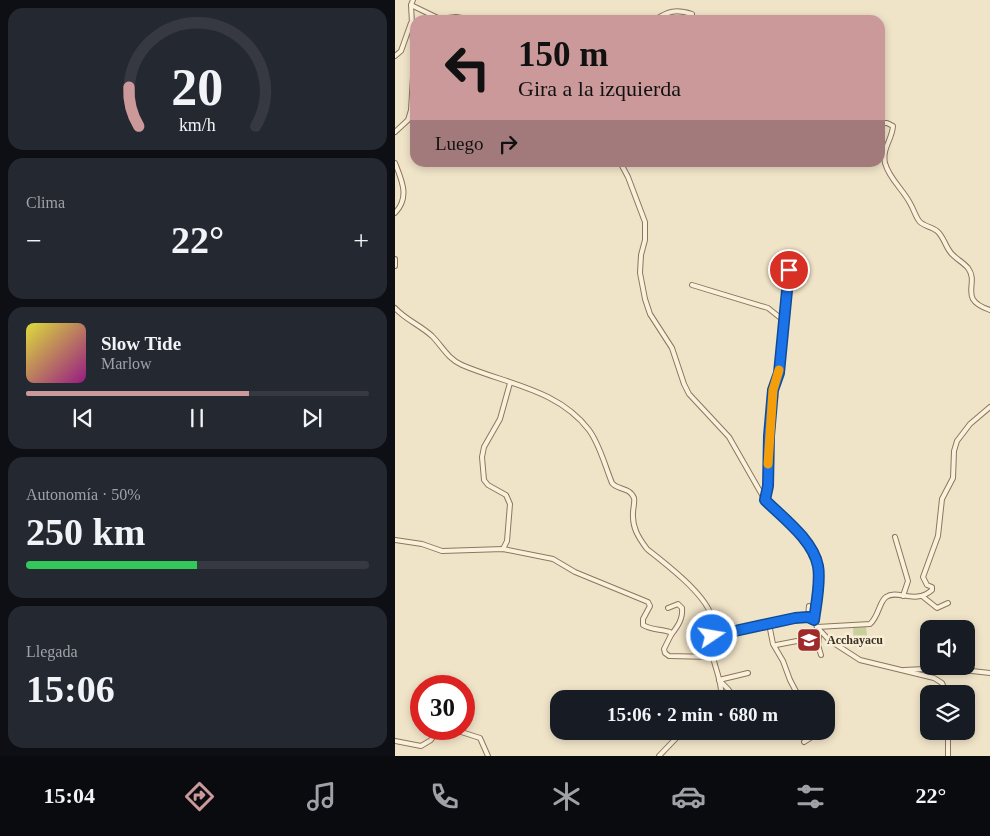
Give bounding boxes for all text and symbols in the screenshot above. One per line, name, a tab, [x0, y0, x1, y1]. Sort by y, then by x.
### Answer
icon: left	[435, 35, 500, 100]
text: 150 m	[518, 35, 608, 74]
text: 20	[172, 59, 224, 116]
text: Gira a la izquierda	[518, 76, 681, 101]
text: km/h	[179, 115, 216, 135]
icon: right	[494, 130, 522, 158]
text: Luego	[435, 133, 484, 154]
text: Clima	[26, 194, 65, 211]
text: 22°	[171, 219, 224, 261]
text: −	[26, 225, 42, 256]
text: +	[353, 225, 369, 256]
pin	[768, 249, 810, 291]
icon: arrive	[775, 256, 803, 284]
text: Slow Tide	[101, 333, 181, 354]
text: Marlow	[101, 355, 152, 372]
icon: previous	[69, 404, 97, 432]
icon: pause	[183, 404, 211, 432]
icon: next	[298, 404, 326, 432]
text: Autonomía · 50%	[26, 486, 141, 503]
text: 250 km	[26, 511, 145, 553]
position arrow	[685, 609, 737, 661]
map controls	[920, 620, 975, 740]
button: sound	[920, 620, 975, 675]
school or university icon: Acchayacu	[796, 627, 822, 653]
place label: Acchayacu	[827, 633, 883, 647]
text: Llegada	[26, 643, 78, 660]
text: 15:06	[26, 668, 115, 710]
speed limit sign: 30	[410, 675, 475, 740]
button: layers	[920, 685, 975, 740]
text: 15:06 · 2 min · 680 m	[607, 704, 778, 725]
icon: directions	[182, 779, 217, 814]
icon: music	[304, 779, 339, 814]
icon: phone	[427, 779, 462, 814]
icon: climate	[549, 779, 584, 814]
icon: car	[671, 779, 706, 814]
icon: filters	[793, 779, 828, 814]
text: 15:04	[44, 783, 95, 808]
text: 22°	[915, 783, 946, 808]

